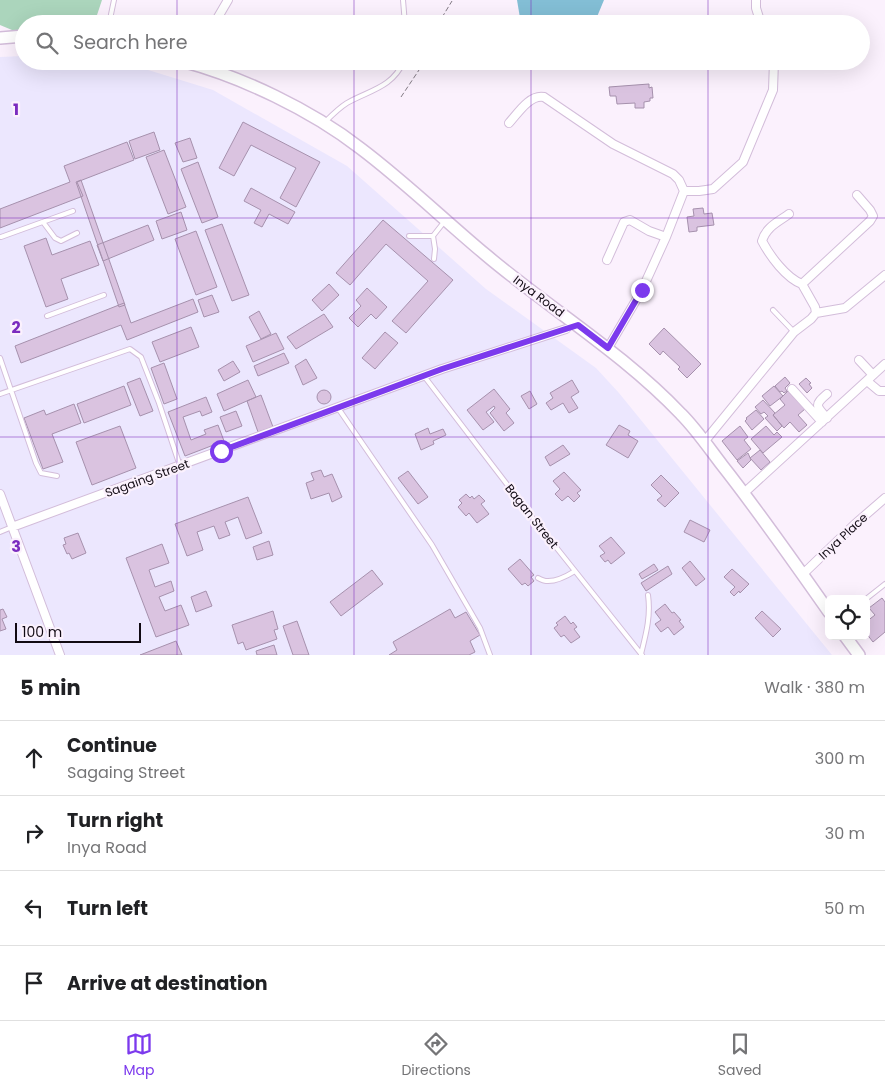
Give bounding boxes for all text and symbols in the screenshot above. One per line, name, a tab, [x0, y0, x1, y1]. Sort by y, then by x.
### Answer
search box	[15, 15, 870, 70]
icon: search	[33, 29, 61, 57]
text: Search here	[73, 29, 187, 56]
text: 1	[13, 98, 19, 121]
street label: Inya Road	[510, 271, 568, 321]
route end	[631, 279, 654, 302]
text: 2	[11, 316, 21, 339]
route start	[210, 440, 233, 463]
street label: Sagaing Street	[103, 455, 191, 501]
street label: Bagan Street	[501, 480, 563, 552]
street label: Inya Place	[815, 509, 871, 563]
text: 3	[11, 535, 21, 558]
map controls	[825, 595, 870, 640]
button: locate	[825, 595, 870, 640]
scale bar	[15, 620, 141, 643]
text: 100 m	[22, 622, 62, 642]
text: 5 min	[20, 673, 81, 702]
text: Walk · 380 m	[764, 676, 865, 699]
text: Continue	[67, 732, 157, 759]
icon: ahead	[20, 744, 48, 772]
text: 300 m	[815, 747, 865, 770]
text: Sagaing Street	[67, 761, 185, 784]
text: Turn right	[67, 807, 163, 834]
icon: right	[20, 819, 48, 847]
text: 30 m	[825, 822, 865, 845]
text: Inya Road	[67, 836, 147, 859]
icon: left	[20, 894, 48, 922]
text: Turn left	[67, 895, 148, 922]
text: 50 m	[824, 897, 865, 920]
icon: arrive	[20, 969, 48, 997]
text: Arrive at destination	[67, 970, 268, 997]
tab: Map	[123, 1030, 154, 1081]
tab: Directions	[401, 1030, 471, 1081]
tab: Saved	[718, 1030, 762, 1081]

